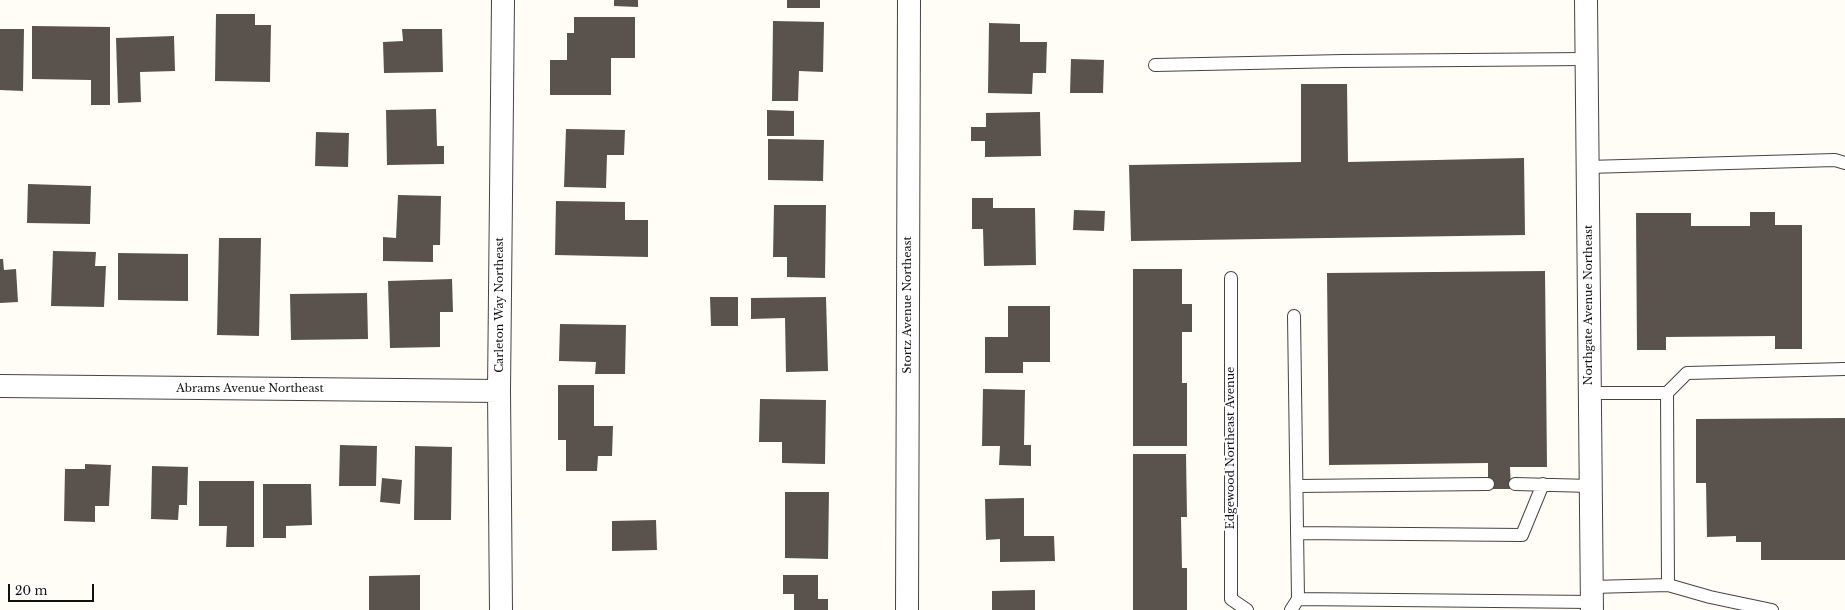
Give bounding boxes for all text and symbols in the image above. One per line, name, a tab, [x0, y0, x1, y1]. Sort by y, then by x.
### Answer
street label: Northgate Avenue Northeast	[1582, 225, 1596, 385]
street label: Stortz Avenue Northeast	[901, 236, 915, 374]
street label: Carleton Way Northeast	[493, 237, 507, 373]
street label: Edgewood Northeast Avenue	[1224, 367, 1238, 529]
street label: Abrams Avenue Northeast	[176, 382, 324, 396]
scale bar	[10, 576, 96, 602]
text: 20 m	[15, 583, 47, 598]

